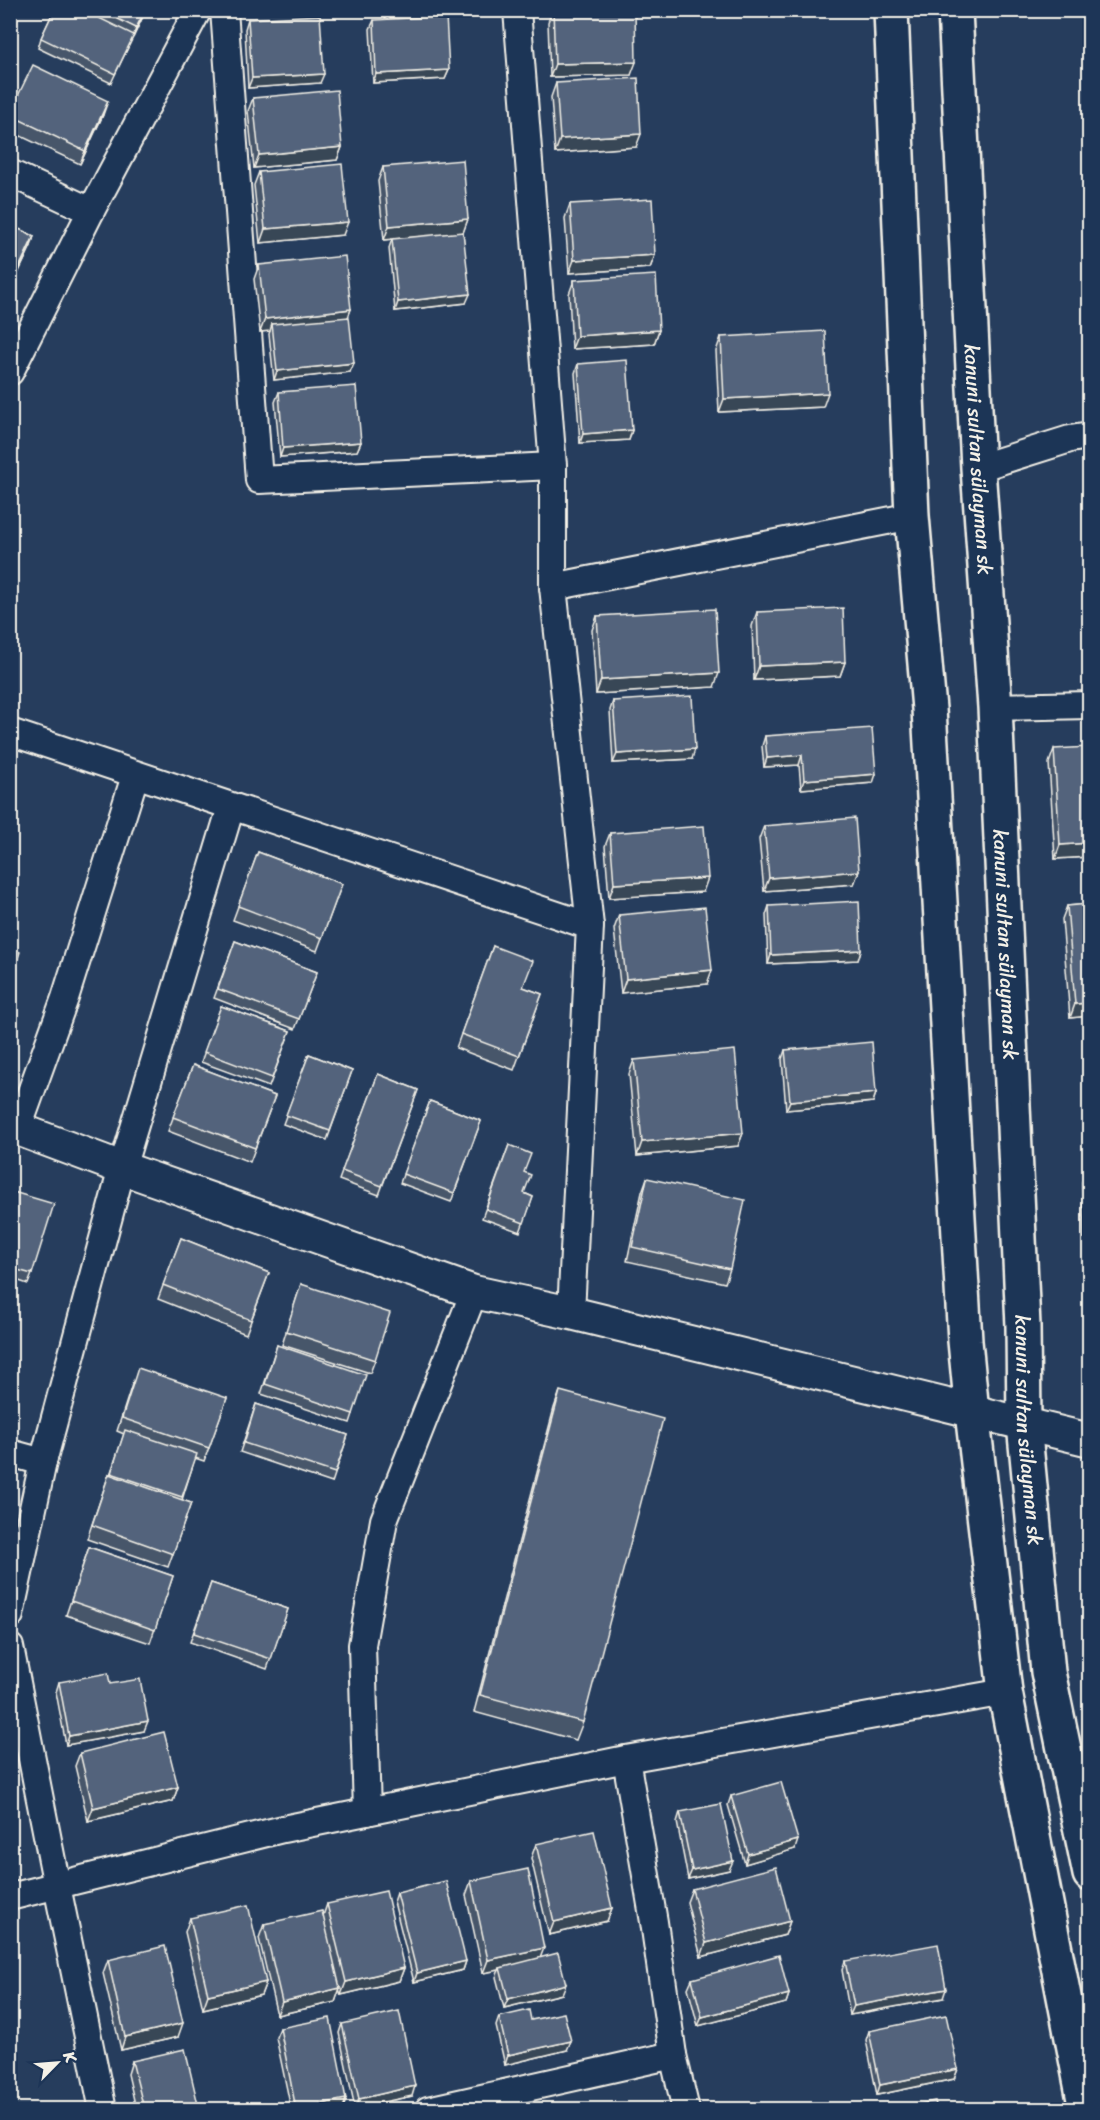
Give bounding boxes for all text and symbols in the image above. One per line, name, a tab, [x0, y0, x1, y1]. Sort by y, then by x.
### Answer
street label: kanuni sultan sülayman sk	[954, 343, 1003, 576]
street label: kanuni sultan sülayman sk	[983, 828, 1028, 1061]
street label: kanuni sultan sülayman sk	[1005, 1314, 1053, 1547]
north arrow	[27, 2033, 87, 2093]
text: K	[55, 2045, 86, 2069]

